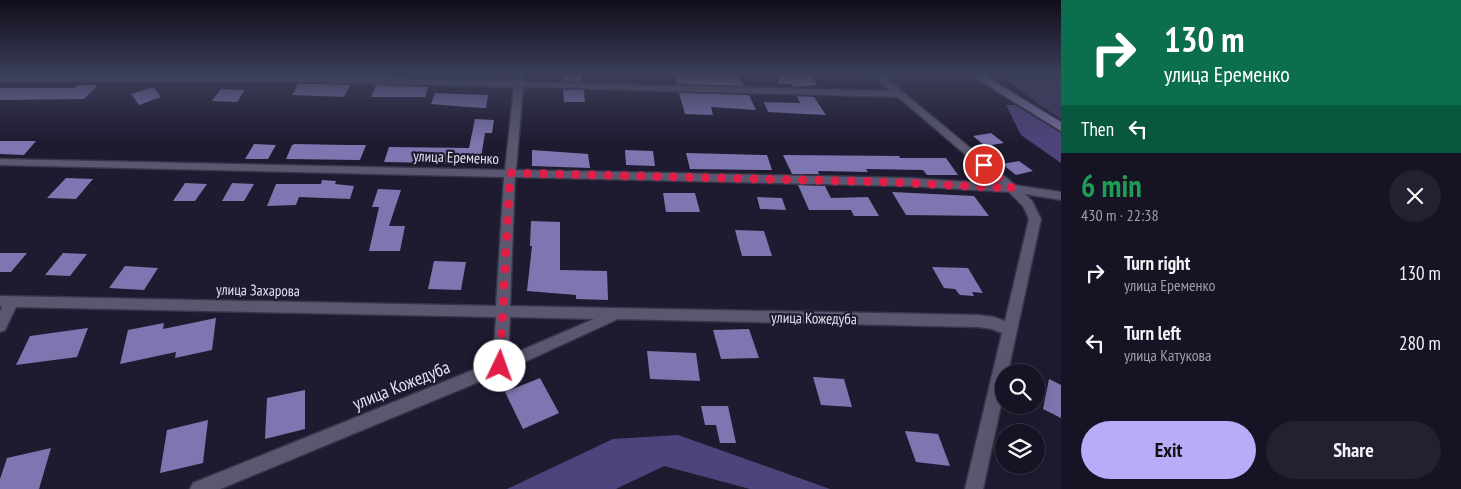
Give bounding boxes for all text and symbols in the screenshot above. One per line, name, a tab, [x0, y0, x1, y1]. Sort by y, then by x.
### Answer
text: 130 m	[1164, 16, 1245, 62]
icon: right	[1081, 20, 1146, 85]
text: улица Еременко	[1164, 60, 1290, 88]
icon: left	[1124, 115, 1152, 143]
text: Then	[1081, 117, 1114, 141]
pin	[963, 144, 1005, 186]
street label: улица Еременко	[413, 146, 499, 168]
icon: arrive	[970, 151, 998, 179]
text: 6 min	[1081, 166, 1142, 205]
button: close	[1389, 170, 1441, 222]
text: 430 m · 22:38	[1081, 205, 1159, 225]
text: Turn right	[1124, 251, 1190, 275]
icon: right	[1081, 259, 1109, 287]
text: 130 m	[1399, 261, 1441, 285]
text: улица Еременко	[1124, 275, 1216, 295]
street label: улица Захарова	[216, 280, 300, 300]
street label: улица Кожедуба	[771, 308, 857, 328]
text: Turn left	[1124, 321, 1181, 345]
icon: left	[1081, 329, 1109, 357]
text: 280 m	[1399, 331, 1441, 355]
position arrow	[473, 339, 525, 391]
text: улица Катукова	[1124, 345, 1211, 365]
street label: улица Кожедуба	[349, 355, 453, 415]
map controls	[995, 364, 1045, 474]
button: search	[995, 364, 1045, 414]
button: Exit	[1081, 421, 1256, 479]
button: Share	[1266, 421, 1441, 479]
button: layers	[995, 424, 1045, 474]

